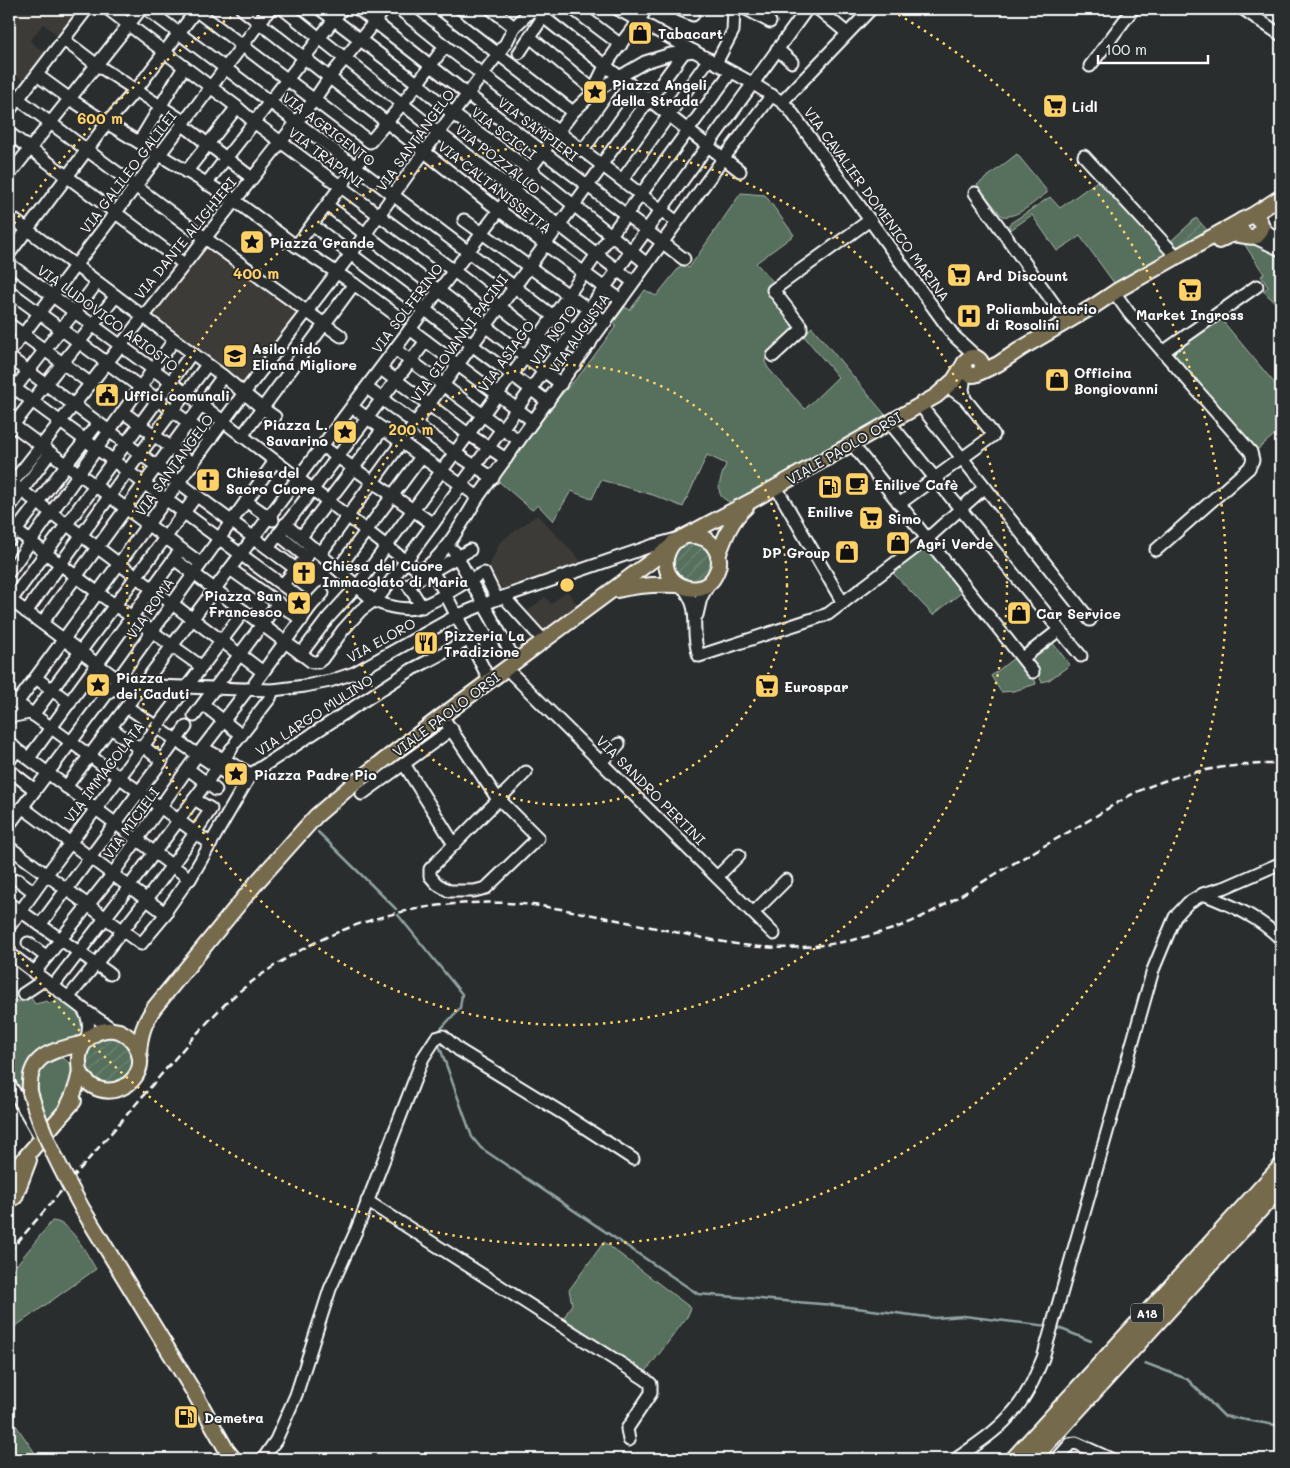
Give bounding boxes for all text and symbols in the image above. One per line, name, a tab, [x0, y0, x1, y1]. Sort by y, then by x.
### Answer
shop icon: Tabacart	[627, 20, 653, 46]
place label: Tabacart	[658, 24, 723, 43]
scale bar	[1098, 32, 1208, 64]
text: 100 m	[1105, 39, 1147, 59]
place label: Piazza Angeli della Strada	[612, 75, 707, 110]
place icon: Piazza Angeli della Strada	[582, 79, 608, 105]
street label: VIA SANTANGELO	[371, 85, 459, 195]
street label: VIA AGRIGENTO	[279, 88, 379, 170]
street label: VIA SAMPIERI	[494, 93, 582, 165]
supermarket icon: Lidl	[1042, 93, 1068, 119]
place label: Lidl	[1072, 97, 1098, 116]
street label: VIA SCICLI	[468, 102, 540, 164]
street label: VIA CAVALIER DOMENICO MARINA	[800, 103, 954, 305]
street label: VIA GALILEO GALILEI	[76, 107, 180, 237]
text: 600 m	[77, 108, 123, 128]
street label: VIA POZZALLO	[451, 120, 545, 198]
street label: VIA TRAPANI	[285, 123, 367, 191]
street label: VIA CALTANISSETTA	[434, 137, 556, 237]
street label: VIA DANTE ALIGHIERI	[130, 173, 240, 303]
place icon: Piazza Grande	[239, 229, 265, 255]
place label: Piazza Grande	[270, 233, 374, 252]
street label: VIA SOLFERINO	[367, 259, 447, 357]
street label: VIA LUDOVICO ARIOSTO	[34, 260, 182, 376]
supermarket icon: Ard Discount	[946, 262, 972, 288]
text: 400 m	[233, 263, 279, 283]
place label: Ard Discount	[976, 266, 1068, 285]
street label: VIA GIOVANNI PACINI	[406, 270, 512, 406]
supermarket icon: Market Ingross	[1177, 277, 1203, 303]
street label: VIA AUGUSTA	[544, 289, 614, 377]
place label: Poliambulatorio di Rosolini	[986, 299, 1097, 334]
street label: VIA NOTO	[525, 301, 581, 369]
hospital icon: Poliambulatorio di Rosolini	[956, 303, 982, 329]
place label: Market Ingross	[1136, 305, 1244, 324]
street label: VIA ASIAGO	[474, 316, 538, 396]
place label: Asilo nido Eliana Migliore	[252, 339, 357, 374]
school or university icon: Asilo nido Eliana Migliore	[222, 343, 248, 369]
place label: Officina Bongiovanni	[1074, 363, 1159, 398]
shop icon: Officina Bongiovanni	[1044, 367, 1070, 393]
public building icon: Uffici comunali	[94, 382, 120, 408]
place label: Uffici comunali	[124, 386, 230, 405]
street label: VIALE PAOLO ORSI	[783, 407, 905, 489]
street label: VIA SANTANGELO	[130, 410, 218, 520]
place label: Piazza L. Savarino	[263, 415, 328, 450]
place icon: Piazza L. Savarino	[332, 419, 358, 445]
text: 200 m	[389, 419, 434, 439]
place label: Chiesa del Sacro Cuore	[226, 463, 315, 498]
church icon: Chiesa del Sacro Cuore	[195, 467, 221, 493]
cafe icon: Enilive Cafè	[844, 471, 870, 497]
fuel station icon: Enilive	[817, 474, 843, 500]
place label: Enilive Cafè	[874, 475, 958, 494]
place label: Enilive	[807, 502, 853, 521]
supermarket icon: Simo	[858, 505, 884, 531]
place label: Simo	[888, 509, 922, 528]
shop icon: Agri Verde	[885, 530, 911, 556]
place label: Agri Verde	[916, 534, 993, 553]
shop icon: DP Group	[834, 539, 860, 565]
place label: DP Group	[762, 543, 830, 562]
place label: Chiesa del Cuore Immacolato di Maria	[322, 556, 469, 591]
church icon: Chiesa del Cuore Immacolato di Maria	[291, 560, 317, 586]
street label: VIA ROMA	[122, 574, 178, 642]
centre of rings	[558, 576, 576, 594]
place label: Piazza San Francesco	[204, 586, 282, 621]
place icon: Piazza San Francesco	[286, 590, 312, 616]
shop icon: Car Service	[1006, 600, 1032, 626]
place label: Car Service	[1036, 604, 1121, 623]
street label: VIA ELORO	[343, 613, 419, 667]
place label: Pizzeria La Tradizione	[444, 626, 525, 661]
restaurant icon: Pizzeria La Tradizione	[413, 630, 439, 656]
street label: VIALE PAOLO ORSI	[388, 667, 504, 761]
place label: Piazza dei Caduti	[116, 668, 190, 703]
street label: VIA LARGO MULINO	[252, 670, 376, 760]
place icon: Piazza dei Caduti	[85, 672, 111, 698]
supermarket icon: Eurospar	[754, 673, 780, 699]
place label: Eurospar	[784, 677, 849, 696]
street label: VIA IMMACOLATA	[60, 717, 148, 827]
street label: VIA SANDRO PERTINI	[592, 731, 710, 849]
place icon: Piazza Padre Pio	[223, 761, 249, 787]
place label: Piazza Padre Pio	[254, 765, 377, 784]
street label: VIA MICIELI	[99, 783, 163, 863]
road number: A18	[1131, 1304, 1163, 1322]
fuel station icon: Demetra	[173, 1404, 199, 1430]
place label: Demetra	[204, 1408, 264, 1427]

